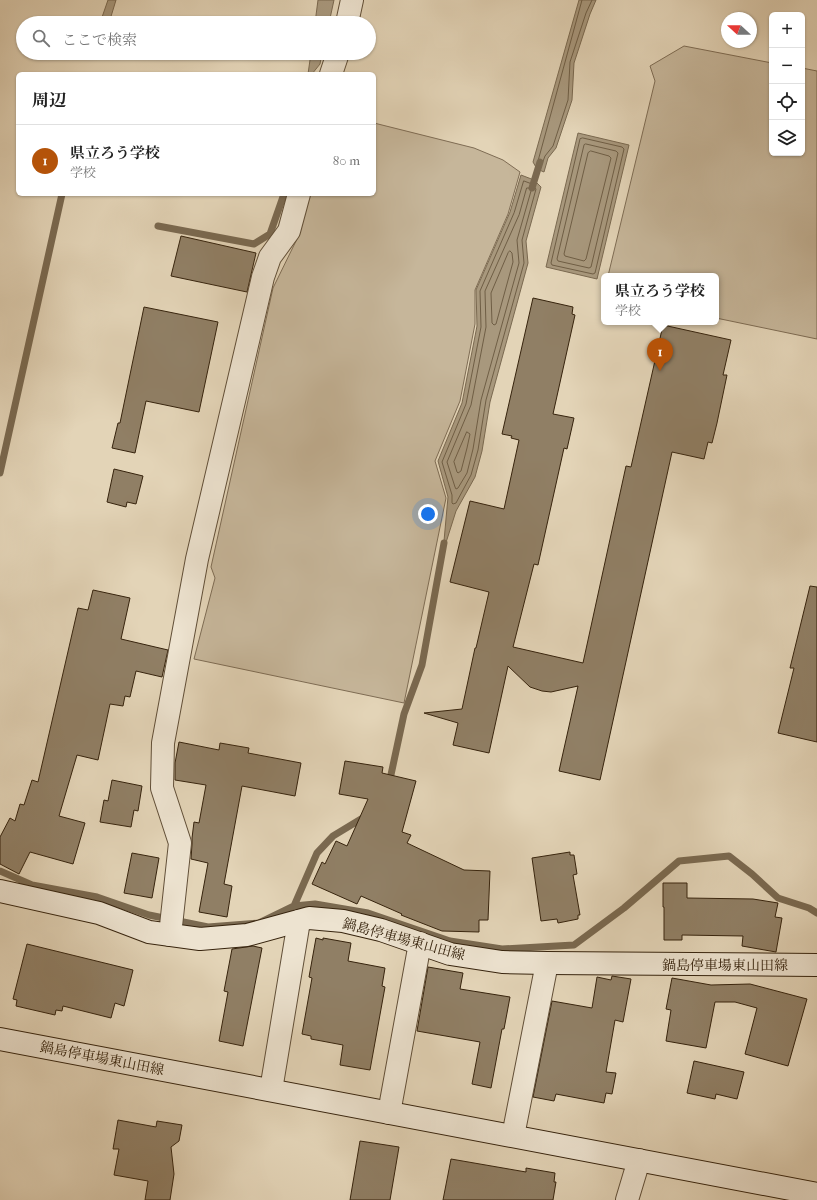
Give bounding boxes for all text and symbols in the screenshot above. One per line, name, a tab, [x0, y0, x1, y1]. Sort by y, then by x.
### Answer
north arrow	[721, 12, 757, 48]
map controls	[769, 12, 805, 156]
button: +	[769, 12, 805, 48]
search box	[16, 16, 376, 60]
icon: search	[30, 27, 52, 49]
text: ここで検索	[62, 31, 137, 49]
button: −	[769, 48, 805, 84]
button: locate	[769, 84, 805, 120]
text: 周辺	[32, 90, 66, 110]
button: layers	[769, 120, 805, 156]
text: 県立ろう学校	[70, 144, 160, 162]
text: 1	[43, 153, 47, 168]
text: 80 m	[333, 153, 360, 168]
text: 学校	[70, 165, 96, 180]
popup	[601, 273, 719, 325]
text: 県立ろう学校	[615, 282, 705, 300]
text: 学校	[615, 303, 641, 318]
pin: 1	[647, 338, 673, 371]
your location	[418, 504, 438, 524]
street label: 鍋島停車場東山田線	[341, 915, 467, 964]
street label: 鍋島停車場東山田線	[662, 957, 788, 974]
street label: 鍋島停車場東山田線	[38, 1038, 165, 1079]

